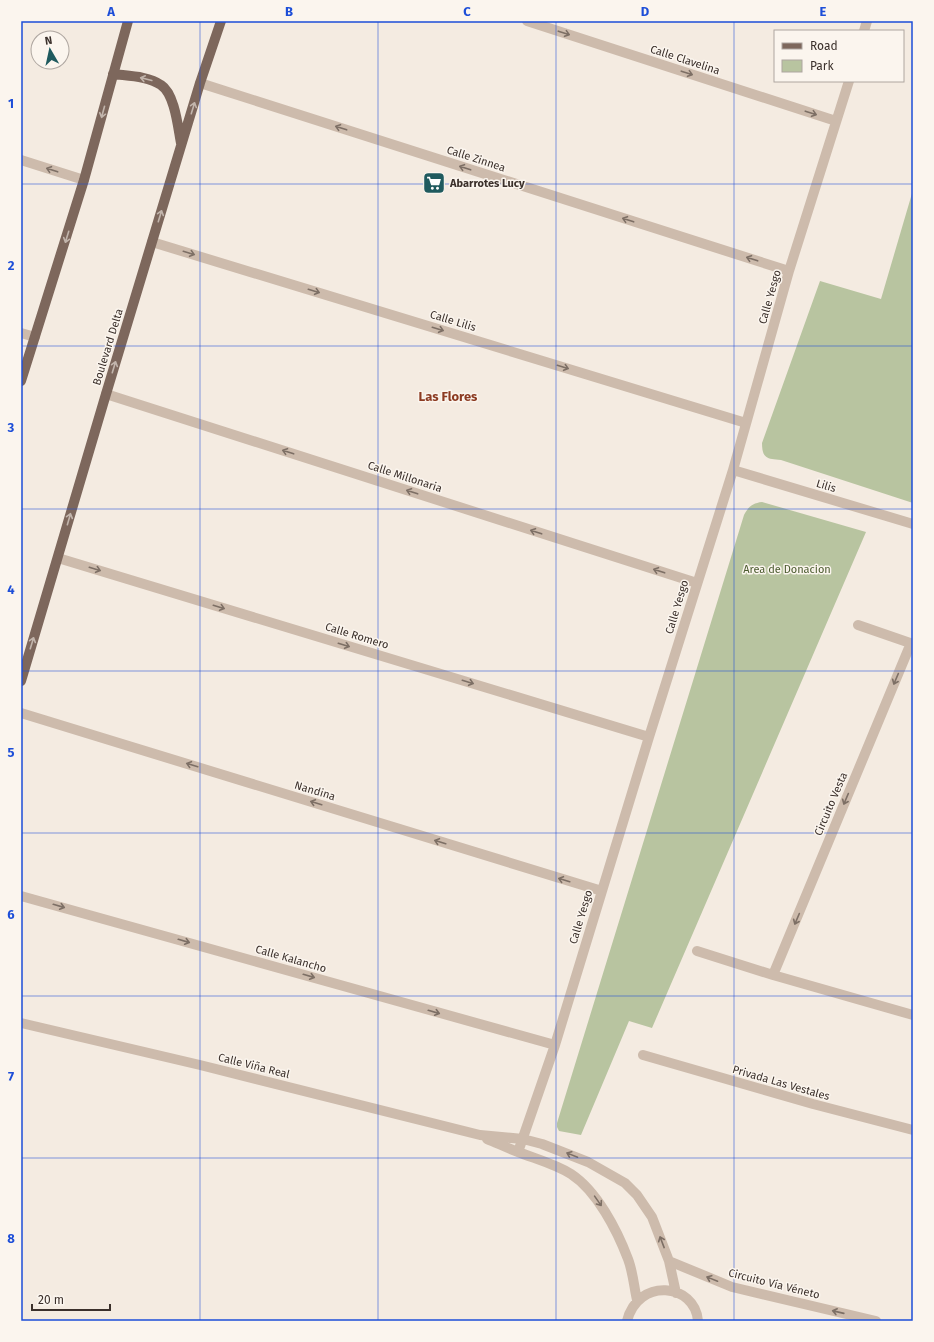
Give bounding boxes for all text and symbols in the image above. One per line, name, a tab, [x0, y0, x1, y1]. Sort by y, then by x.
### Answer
text: A	[106, 4, 115, 19]
text: B	[285, 4, 293, 19]
text: C	[463, 4, 471, 19]
text: D	[641, 4, 650, 19]
text: E	[820, 4, 827, 19]
north arrow	[30, 30, 70, 70]
one-way arrow	[557, 30, 570, 37]
legend	[774, 30, 904, 82]
text: N	[44, 34, 53, 48]
text: Road	[810, 39, 838, 53]
street label: Calle Clavelina	[649, 43, 721, 77]
text: Park	[810, 59, 834, 73]
one-way arrow	[681, 70, 694, 77]
one-way arrow	[140, 75, 153, 83]
text: 1	[8, 96, 14, 111]
one-way arrow	[190, 101, 197, 114]
one-way arrow	[98, 105, 106, 118]
one-way arrow	[804, 110, 817, 117]
one-way arrow	[334, 124, 347, 131]
street label: Calle Zinnea	[445, 143, 507, 175]
one-way arrow	[459, 163, 471, 171]
one-way arrow	[46, 166, 59, 173]
supermarket icon: Abarrotes Lucy	[421, 170, 447, 196]
place label: Abarrotes Lucy	[449, 177, 525, 190]
one-way arrow	[157, 210, 164, 223]
one-way arrow	[622, 216, 635, 223]
one-way arrow	[63, 230, 70, 243]
one-way arrow	[183, 250, 196, 257]
one-way arrow	[746, 255, 759, 262]
text: 2	[8, 258, 15, 273]
street label: Calle Yesgo	[756, 268, 784, 326]
one-way arrow	[307, 288, 320, 295]
street label: Boulevard Delta	[90, 307, 126, 387]
street label: Calle Lilis	[428, 308, 478, 334]
one-way arrow	[431, 326, 444, 333]
one-way arrow	[111, 361, 118, 374]
one-way arrow	[556, 364, 569, 371]
district label: Las Flores	[419, 389, 478, 404]
text: 3	[7, 420, 15, 435]
one-way arrow	[282, 448, 294, 456]
street label: Calle Millonaria	[366, 459, 444, 495]
street label: Lilis	[815, 477, 837, 495]
one-way arrow	[406, 488, 419, 495]
one-way arrow	[66, 512, 73, 525]
one-way arrow	[529, 528, 542, 535]
park label: Area de Donacion	[743, 563, 831, 576]
one-way arrow	[88, 566, 101, 573]
one-way arrow	[654, 567, 666, 575]
street label: Calle Yesgo	[663, 578, 691, 636]
text: 4	[7, 582, 15, 597]
one-way arrow	[213, 604, 226, 611]
street label: Calle Romero	[324, 620, 390, 652]
one-way arrow	[29, 637, 36, 650]
one-way arrow	[337, 641, 349, 649]
one-way arrow	[892, 673, 900, 685]
one-way arrow	[462, 679, 475, 686]
text: 5	[8, 745, 15, 760]
one-way arrow	[185, 761, 198, 768]
street label: Circuito Vesta	[812, 770, 850, 838]
street label: Nandina	[293, 779, 337, 803]
one-way arrow	[842, 793, 850, 805]
one-way arrow	[309, 799, 322, 806]
one-way arrow	[434, 838, 447, 845]
one-way arrow	[558, 876, 571, 883]
street label: Calle Yesgo	[567, 888, 595, 946]
one-way arrow	[52, 903, 65, 910]
text: 6	[7, 907, 15, 922]
one-way arrow	[792, 913, 800, 925]
one-way arrow	[177, 938, 190, 945]
street label: Calle Kalancho	[254, 943, 328, 975]
one-way arrow	[302, 973, 315, 981]
one-way arrow	[427, 1008, 440, 1016]
street label: Calle Viña Real	[217, 1051, 291, 1081]
street label: Privada Las Vestales	[731, 1063, 831, 1103]
text: 7	[8, 1069, 14, 1084]
one-way arrow	[566, 1151, 578, 1159]
one-way arrow	[594, 1195, 602, 1207]
text: 8	[7, 1231, 15, 1246]
one-way arrow	[657, 1236, 665, 1248]
street label: Circuito Vía Véneto	[727, 1266, 821, 1302]
one-way arrow	[707, 1274, 719, 1282]
scale bar	[32, 1286, 110, 1312]
text: 20 m	[38, 1293, 64, 1307]
one-way arrow	[831, 1308, 844, 1315]

